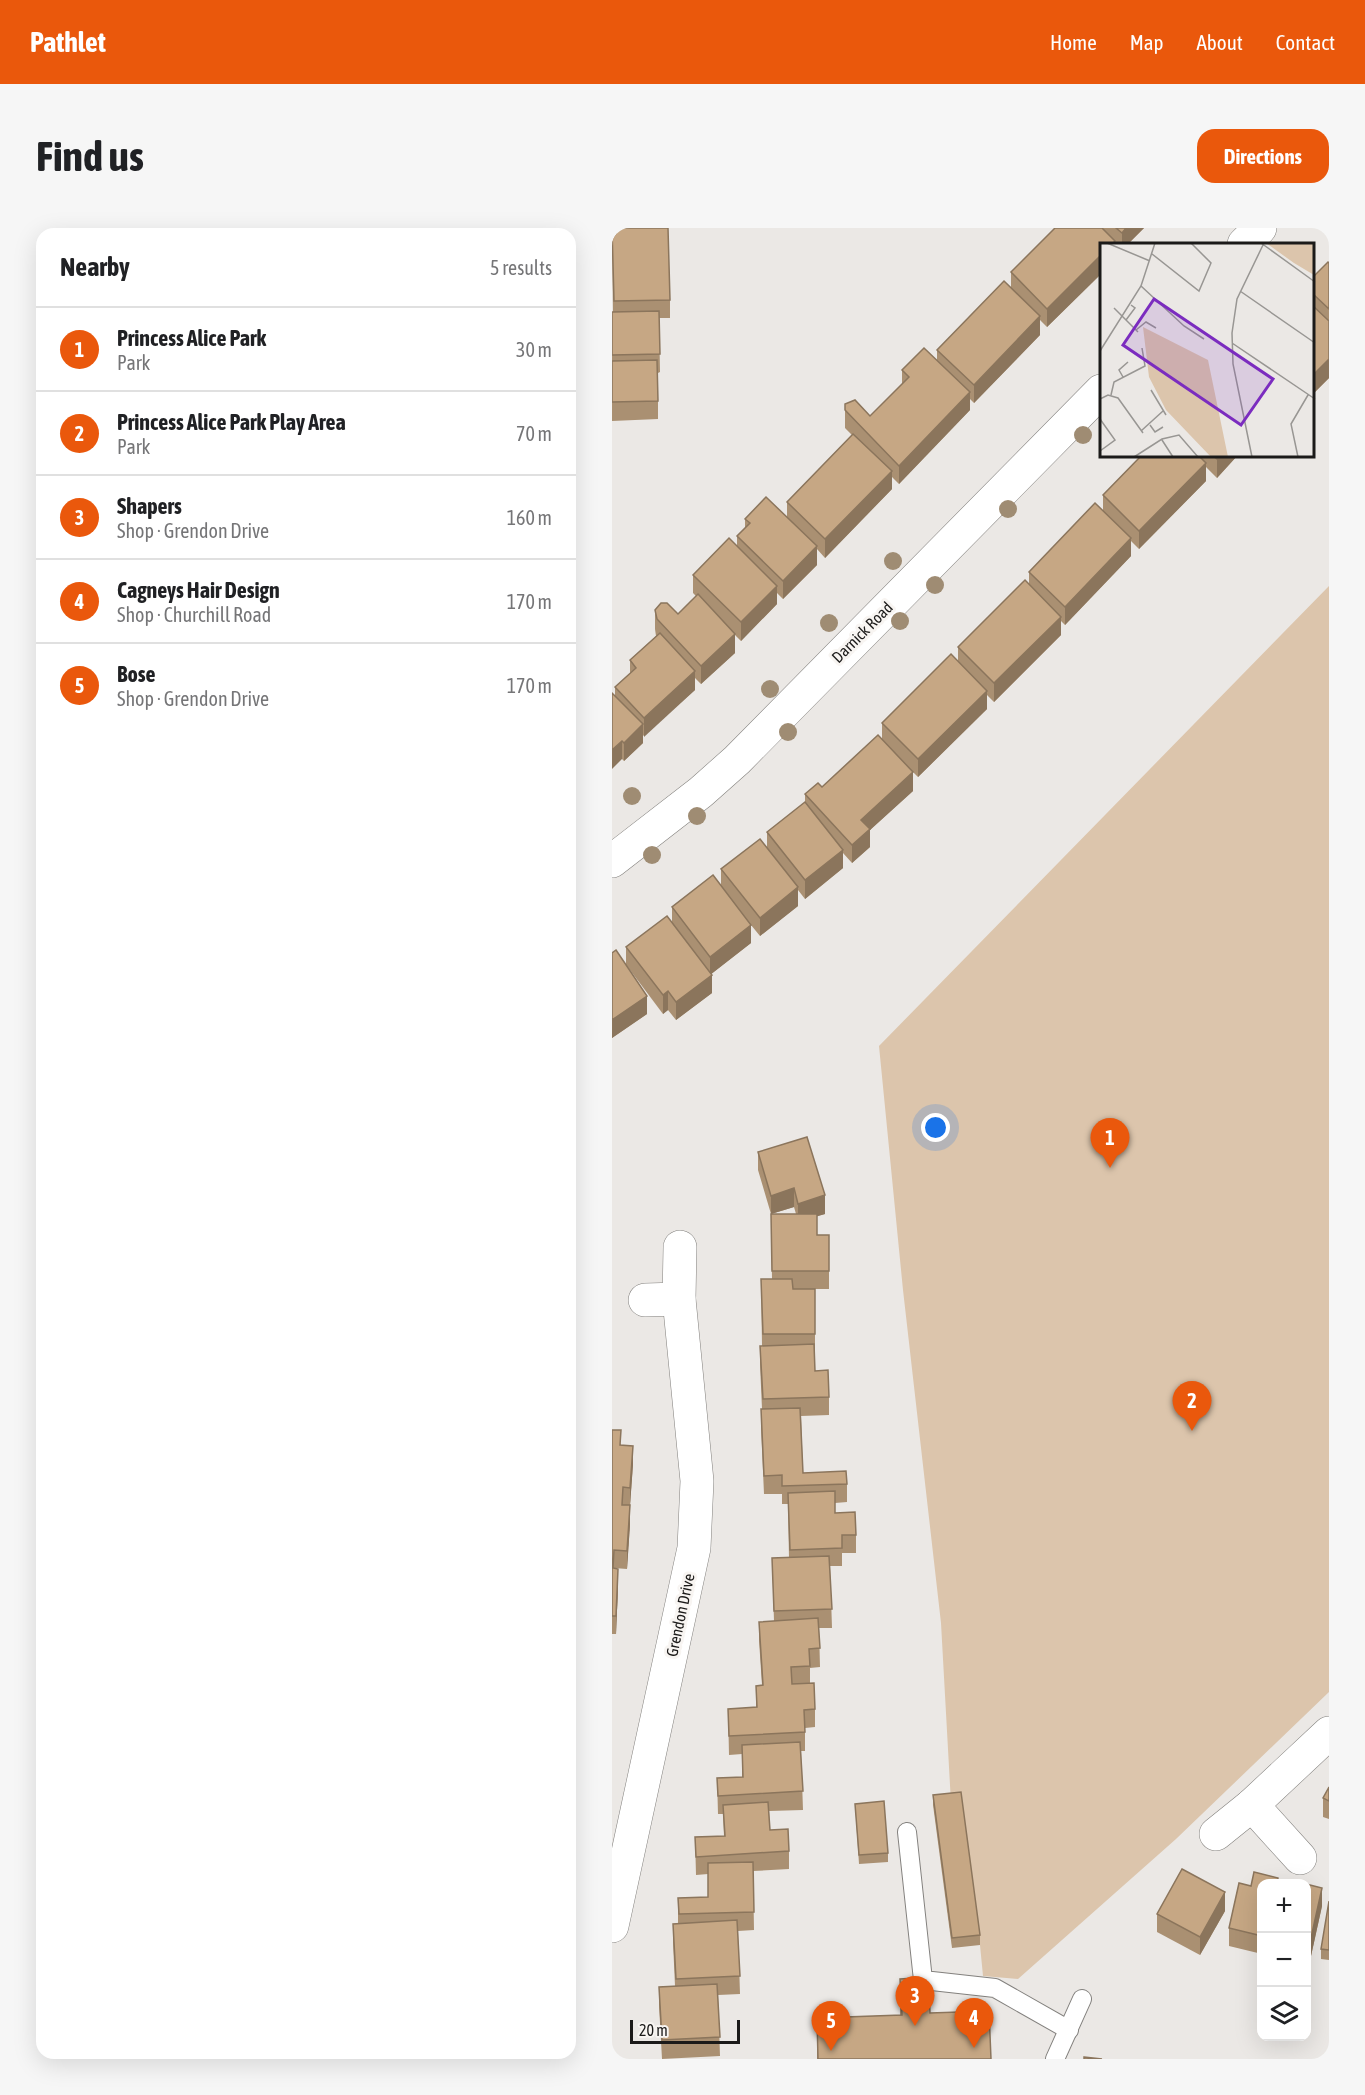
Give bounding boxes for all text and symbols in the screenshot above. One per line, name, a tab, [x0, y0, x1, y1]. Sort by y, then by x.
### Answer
text: Pathlet	[30, 26, 106, 58]
text: Home	[1050, 30, 1097, 54]
text: Map	[1130, 30, 1164, 54]
text: About	[1197, 30, 1243, 54]
text: Contact	[1276, 30, 1335, 54]
button: Directions	[1197, 129, 1329, 183]
text: Find us	[36, 132, 144, 180]
inset map	[1100, 243, 1314, 458]
text: Nearby	[60, 252, 130, 282]
text: 5 results	[490, 256, 552, 279]
text: Princess Alice Park	[117, 325, 266, 351]
text: 1	[75, 338, 84, 361]
text: 30 m	[516, 338, 552, 361]
text: Park	[117, 351, 150, 374]
text: Princess Alice Park Play Area	[117, 409, 346, 435]
text: 2	[75, 422, 84, 445]
text: 70 m	[516, 422, 552, 445]
text: Park	[117, 435, 150, 458]
text: Shapers	[117, 493, 182, 519]
text: 3	[75, 506, 84, 529]
text: 160 m	[507, 506, 552, 529]
text: Shop · Grendon Drive	[117, 519, 269, 542]
text: Cagneys Hair Design	[117, 577, 280, 603]
text: 4	[75, 590, 84, 613]
text: 170 m	[507, 590, 552, 613]
street label: Darnick Road	[828, 598, 896, 666]
text: Shop · Churchill Road	[117, 603, 271, 626]
text: Bose	[117, 661, 156, 687]
text: 5	[75, 674, 84, 697]
text: 170 m	[507, 674, 552, 697]
text: Shop · Grendon Drive	[117, 687, 269, 710]
your location	[921, 1113, 950, 1142]
pin: 1	[1090, 1118, 1130, 1168]
pin: 2	[1172, 1382, 1212, 1431]
street label: Grendon Drive	[662, 1572, 698, 1658]
map controls	[1257, 1879, 1311, 2041]
button: +	[1257, 1879, 1311, 1933]
button: −	[1257, 1933, 1311, 1987]
pin: 3	[896, 1976, 934, 2026]
button: layers	[1257, 1987, 1311, 2041]
pin: 4	[954, 1998, 994, 2048]
pin: 5	[812, 2002, 850, 2051]
scale bar	[630, 2017, 740, 2044]
text: 20 m	[639, 2021, 668, 2039]

